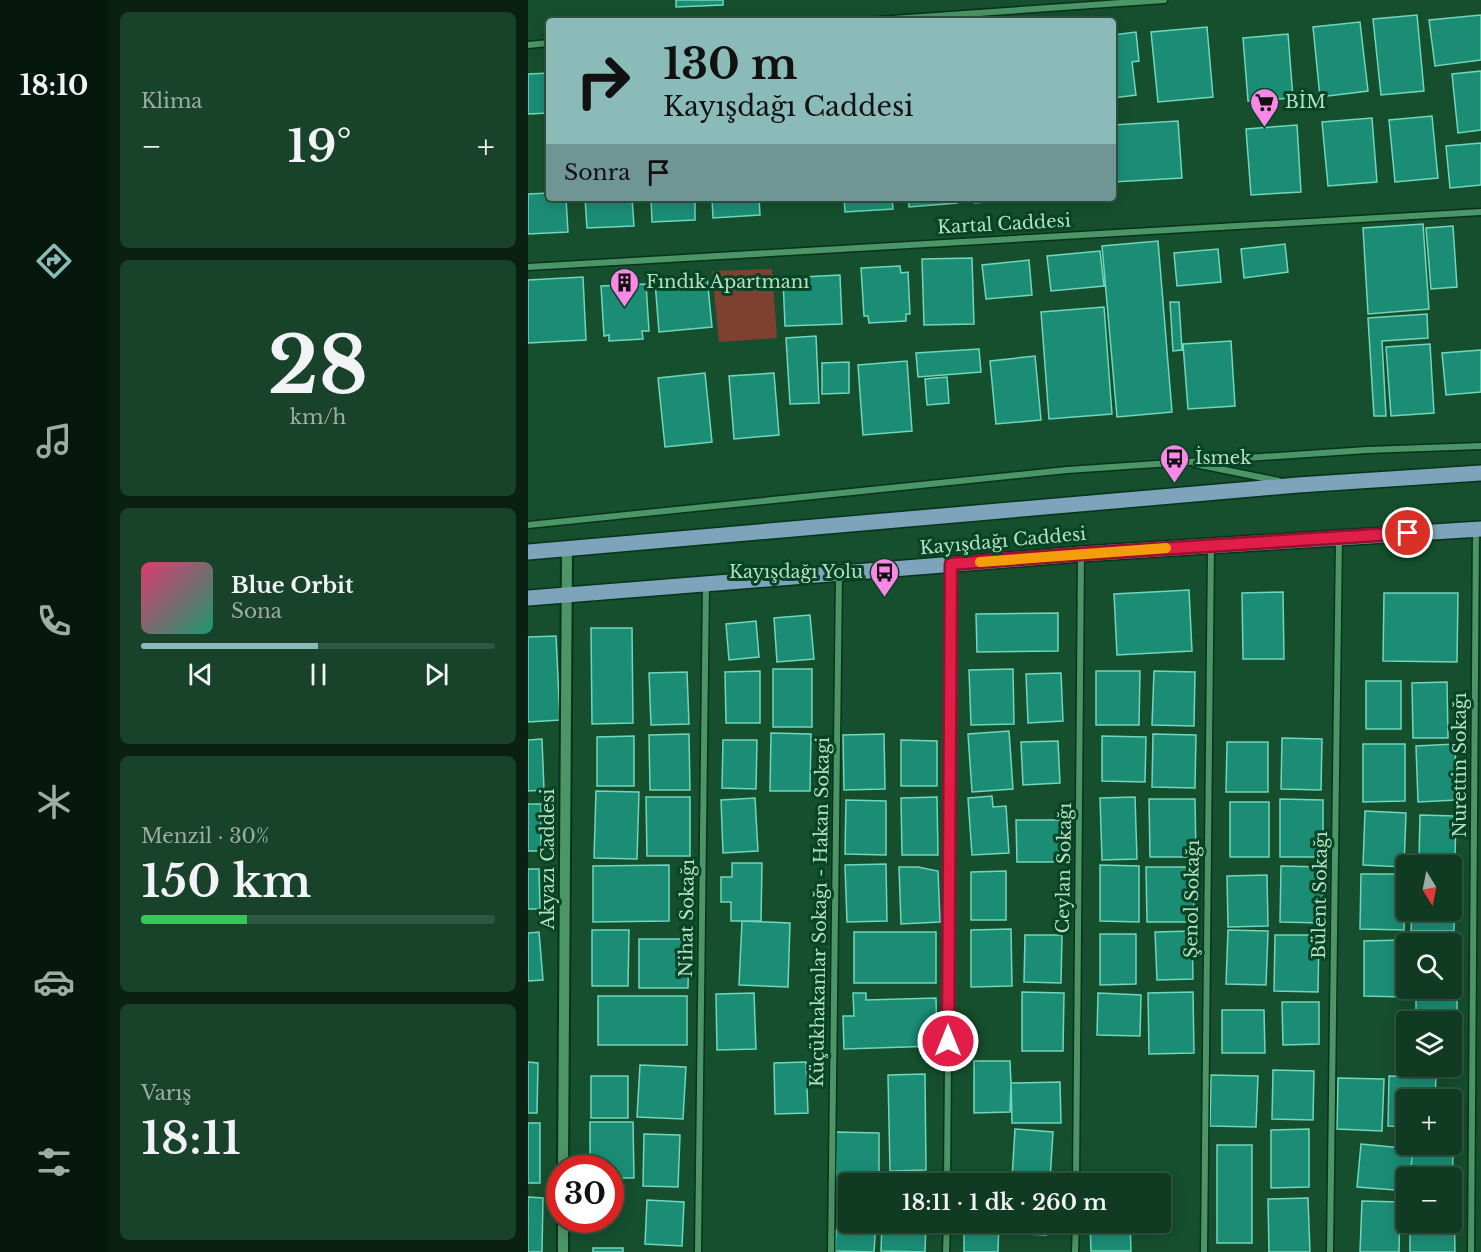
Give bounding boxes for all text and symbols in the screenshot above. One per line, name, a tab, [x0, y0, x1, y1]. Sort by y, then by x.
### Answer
text: 130 m	[663, 38, 797, 90]
icon: right	[564, 42, 642, 120]
text: 18:10	[20, 69, 88, 102]
supermarket icon: BİM	[1248, 86, 1280, 128]
text: Klima	[141, 89, 202, 113]
text: Kayışdağı Caddesi	[663, 90, 913, 123]
place label: BİM	[1285, 90, 1326, 113]
text: 19°	[287, 118, 352, 174]
text: −	[141, 126, 162, 167]
text: +	[477, 126, 495, 167]
icon: arrive	[642, 156, 675, 189]
text: Sonra	[564, 159, 630, 186]
street label: Kartal Caddesi	[937, 210, 1071, 238]
icon: directions	[33, 240, 75, 282]
building icon: Fındık Apartmanı	[609, 266, 641, 308]
place label: Fındık Apartmanı	[646, 271, 809, 293]
text: 28	[268, 317, 368, 414]
text: km/h	[290, 405, 346, 429]
icon: music	[33, 420, 75, 462]
bus stop icon: İsmek	[1158, 442, 1190, 484]
place label: İsmek	[1195, 446, 1251, 469]
pin	[1382, 507, 1433, 558]
icon: arrive	[1391, 516, 1424, 549]
street label: Kayışdağı Caddesi	[919, 523, 1087, 559]
bus stop icon: Kayışdağı Yolu	[868, 556, 900, 598]
place label: Kayışdağı Yolu	[729, 561, 863, 583]
text: Blue Orbit	[231, 572, 353, 599]
text: Sona	[231, 599, 282, 623]
icon: phone	[33, 600, 75, 642]
icon: previous	[184, 658, 217, 691]
icon: pause	[302, 658, 335, 691]
icon: next	[420, 658, 453, 691]
street label: Nurettin Sokağı	[1449, 692, 1471, 838]
street label: Küçükhakanlar Sokağı - Hakan Sokagi	[806, 737, 834, 1087]
icon: climate	[33, 781, 75, 823]
street label: Akyazı Caddesi	[537, 789, 559, 930]
street label: Ceylan Sokağı	[1052, 803, 1076, 933]
text: Menzil · 30%	[141, 824, 269, 848]
street label: Bülent Sokağı	[1308, 831, 1332, 959]
street label: Şenol Sokağı	[1180, 840, 1204, 958]
text: 150 km	[141, 853, 311, 909]
north arrow	[1396, 855, 1462, 921]
map controls	[1396, 855, 1462, 1233]
street label: Nihat Sokağı	[675, 859, 699, 977]
button: search	[1396, 933, 1462, 999]
icon: car	[33, 961, 75, 1003]
position arrow	[916, 1009, 980, 1073]
button: layers	[1396, 1011, 1462, 1077]
text: Varış	[141, 1081, 191, 1105]
button: +	[1396, 1089, 1462, 1155]
text: 18:11	[141, 1110, 241, 1166]
icon: filters	[33, 1141, 75, 1183]
speed limit sign: 30	[546, 1155, 624, 1233]
button: −	[1396, 1167, 1462, 1233]
text: 18:11 · 1 dk · 260 m	[902, 1189, 1107, 1216]

